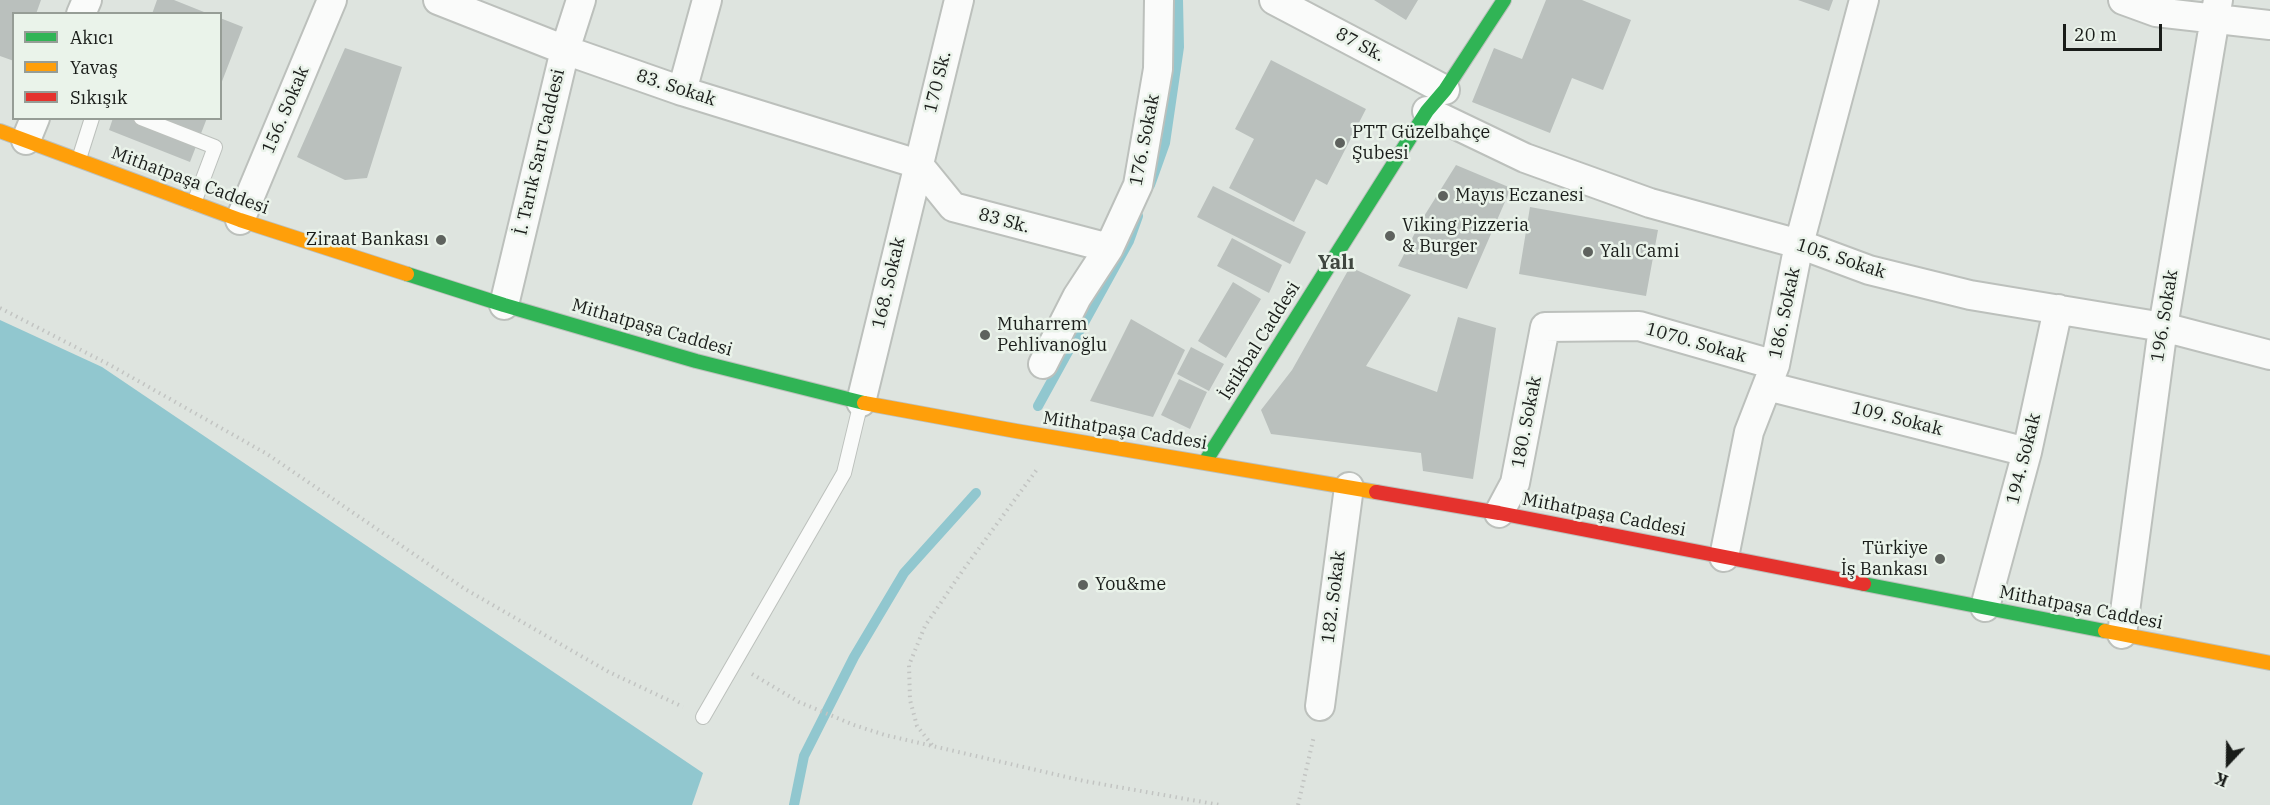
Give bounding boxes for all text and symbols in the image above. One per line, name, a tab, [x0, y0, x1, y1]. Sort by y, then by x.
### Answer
legend	[12, 12, 222, 120]
scale bar	[2066, 12, 2165, 50]
street label: 87 Sk.	[1332, 23, 1388, 67]
text: 20 m	[2074, 23, 2117, 46]
text: Akıcı	[70, 26, 113, 49]
street label: 170 Sk.	[920, 49, 956, 115]
text: Yavaş	[70, 56, 118, 79]
street label: 156. Sokak	[258, 63, 314, 157]
street label: 83. Sokak	[634, 65, 718, 111]
street label: İ. Tarık Sarı Caddesi	[510, 67, 570, 237]
text: Sıkışık	[70, 86, 127, 109]
street label: 176. Sokak	[1126, 92, 1164, 188]
place label: PTT Güzelbahçe Şubesi	[1352, 122, 1490, 164]
marker: PTT Güzelbahçe Şubesi	[1333, 136, 1347, 150]
street label: Mithatpaşa Caddesi	[108, 142, 272, 220]
place label: Mayıs Eczanesi	[1455, 185, 1584, 207]
marker: Mayıs Eczanesi	[1436, 189, 1450, 203]
street label: 83 Sk.	[976, 204, 1032, 238]
place label: Viking Pizzeria & Burger	[1402, 215, 1529, 258]
place label: Ziraat Bankası	[306, 229, 429, 251]
marker: Viking Pizzeria & Burger	[1383, 229, 1397, 243]
marker: Ziraat Bankası	[434, 233, 448, 247]
street label: 105. Sokak	[1793, 234, 1889, 284]
street label: 168. Sokak	[868, 235, 910, 331]
place label: Yalı Cami	[1600, 241, 1679, 263]
marker: Yalı Cami	[1581, 245, 1595, 259]
district label: Yalı	[1318, 251, 1354, 275]
street label: 186. Sokak	[1765, 265, 1805, 361]
street label: 196. Sokak	[2147, 268, 2183, 364]
street label: İstikbal Caddesi	[1215, 278, 1305, 404]
street label: Mithatpaşa Caddesi	[569, 295, 735, 361]
place label: Muharrem Pehlivanoğlu	[997, 314, 1107, 356]
street label: 1070. Sokak	[1643, 318, 1749, 368]
marker: Muharrem Pehlivanoğlu	[978, 328, 992, 342]
street label: 180. Sokak	[1508, 374, 1546, 470]
street label: 109. Sokak	[1849, 397, 1945, 441]
street label: Mithatpaşa Caddesi	[1041, 407, 1209, 455]
street label: 194. Sokak	[2002, 411, 2046, 507]
street label: Mithatpaşa Caddesi	[1520, 489, 1688, 541]
place label: Türkiye İş Bankası	[1841, 538, 1928, 580]
street label: 182. Sokak	[1318, 550, 1350, 644]
marker: Türkiye İş Bankası	[1933, 552, 1947, 566]
place label: You&me	[1095, 574, 1166, 596]
marker: You&me	[1076, 578, 1090, 592]
street label: Mithatpaşa Caddesi	[1997, 582, 2165, 634]
north arrow	[2198, 733, 2258, 793]
text: K	[2212, 768, 2231, 791]

